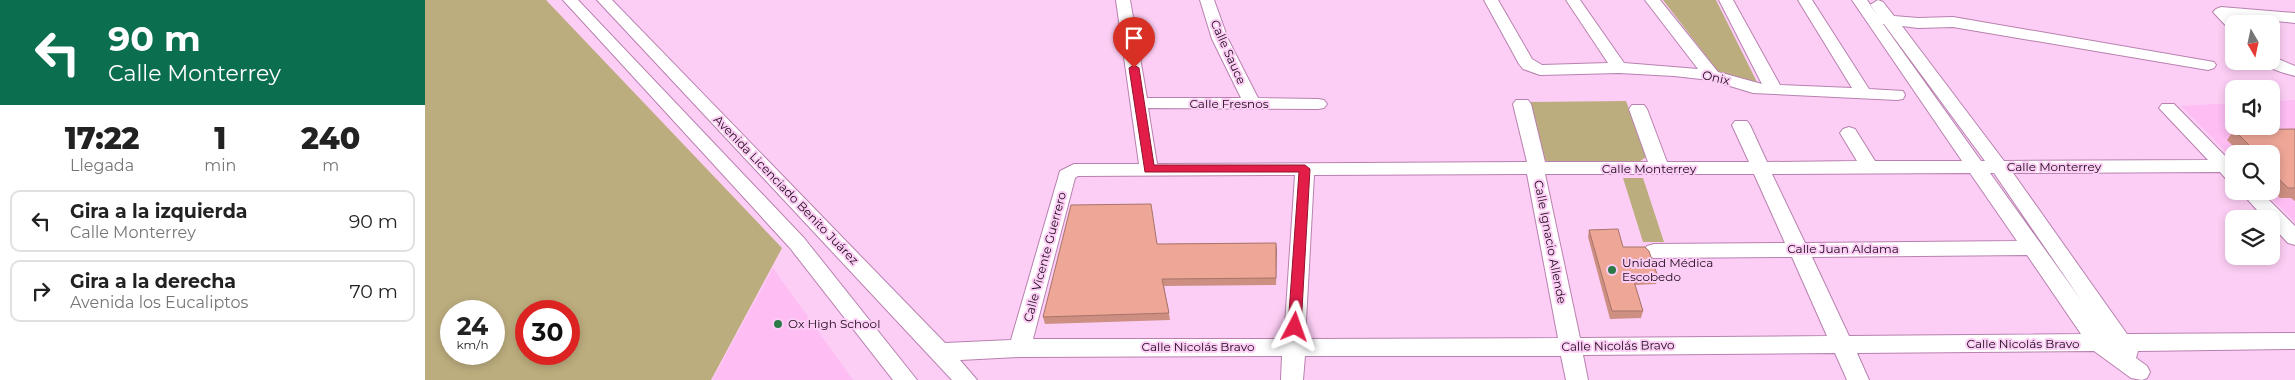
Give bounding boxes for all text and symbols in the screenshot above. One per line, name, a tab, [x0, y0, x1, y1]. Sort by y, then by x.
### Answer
north arrow	[2225, 15, 2280, 70]
map controls	[2225, 15, 2280, 265]
text: 90 m	[108, 17, 201, 60]
pin	[1113, 17, 1155, 68]
street label: Calle Sauce	[1208, 17, 1249, 86]
icon: left	[25, 20, 90, 85]
icon: arrive	[1120, 24, 1148, 52]
text: Calle Monterrey	[108, 60, 281, 87]
street label: Onix	[1701, 67, 1732, 88]
button: sound	[2225, 80, 2280, 135]
street label: Calle Fresnos	[1189, 96, 1269, 111]
street label: Avenida Licenciado Benito Juárez	[711, 112, 862, 267]
text: 17:22	[65, 120, 140, 157]
text: 1	[214, 120, 226, 157]
text: 240	[301, 120, 360, 157]
button: search	[2225, 145, 2280, 200]
text: Llegada	[70, 156, 134, 175]
text: min	[204, 156, 236, 175]
text: m	[322, 156, 339, 175]
street label: Calle Monterrey	[2007, 159, 2102, 174]
street label: Calle Monterrey	[1602, 161, 1697, 176]
street label: Calle Ignacio Allende	[1531, 179, 1570, 305]
street label: Calle Vicente Guerrero	[1020, 190, 1069, 324]
text: Gira a la izquierda	[70, 200, 248, 223]
icon: left	[27, 207, 55, 235]
text: 90 m	[349, 210, 398, 233]
button: layers	[2225, 210, 2280, 265]
text: Calle Monterrey	[70, 223, 196, 242]
street label: Calle Juan Aldama	[1787, 241, 1899, 256]
place label: Unidad Médica Escobedo	[1622, 255, 1713, 284]
marker: Unidad Médica Escobedo	[1606, 264, 1618, 276]
text: Gira a la derecha	[70, 270, 236, 293]
icon: right	[27, 277, 55, 305]
text: 70 m	[349, 280, 398, 303]
text: Avenida los Eucaliptos	[70, 293, 248, 312]
speed limit sign: 30	[515, 300, 580, 365]
position arrow	[1268, 300, 1320, 352]
text: 24	[457, 311, 488, 341]
place label: Ox High School	[788, 316, 880, 331]
marker: Ox High School	[772, 318, 784, 330]
street label: Calle Nicolás Bravo	[1967, 336, 2080, 351]
text: km/h	[456, 337, 489, 352]
street label: Calle Nicolás Bravo	[1561, 337, 1675, 354]
street label: Calle Nicolás Bravo	[1142, 339, 1255, 354]

